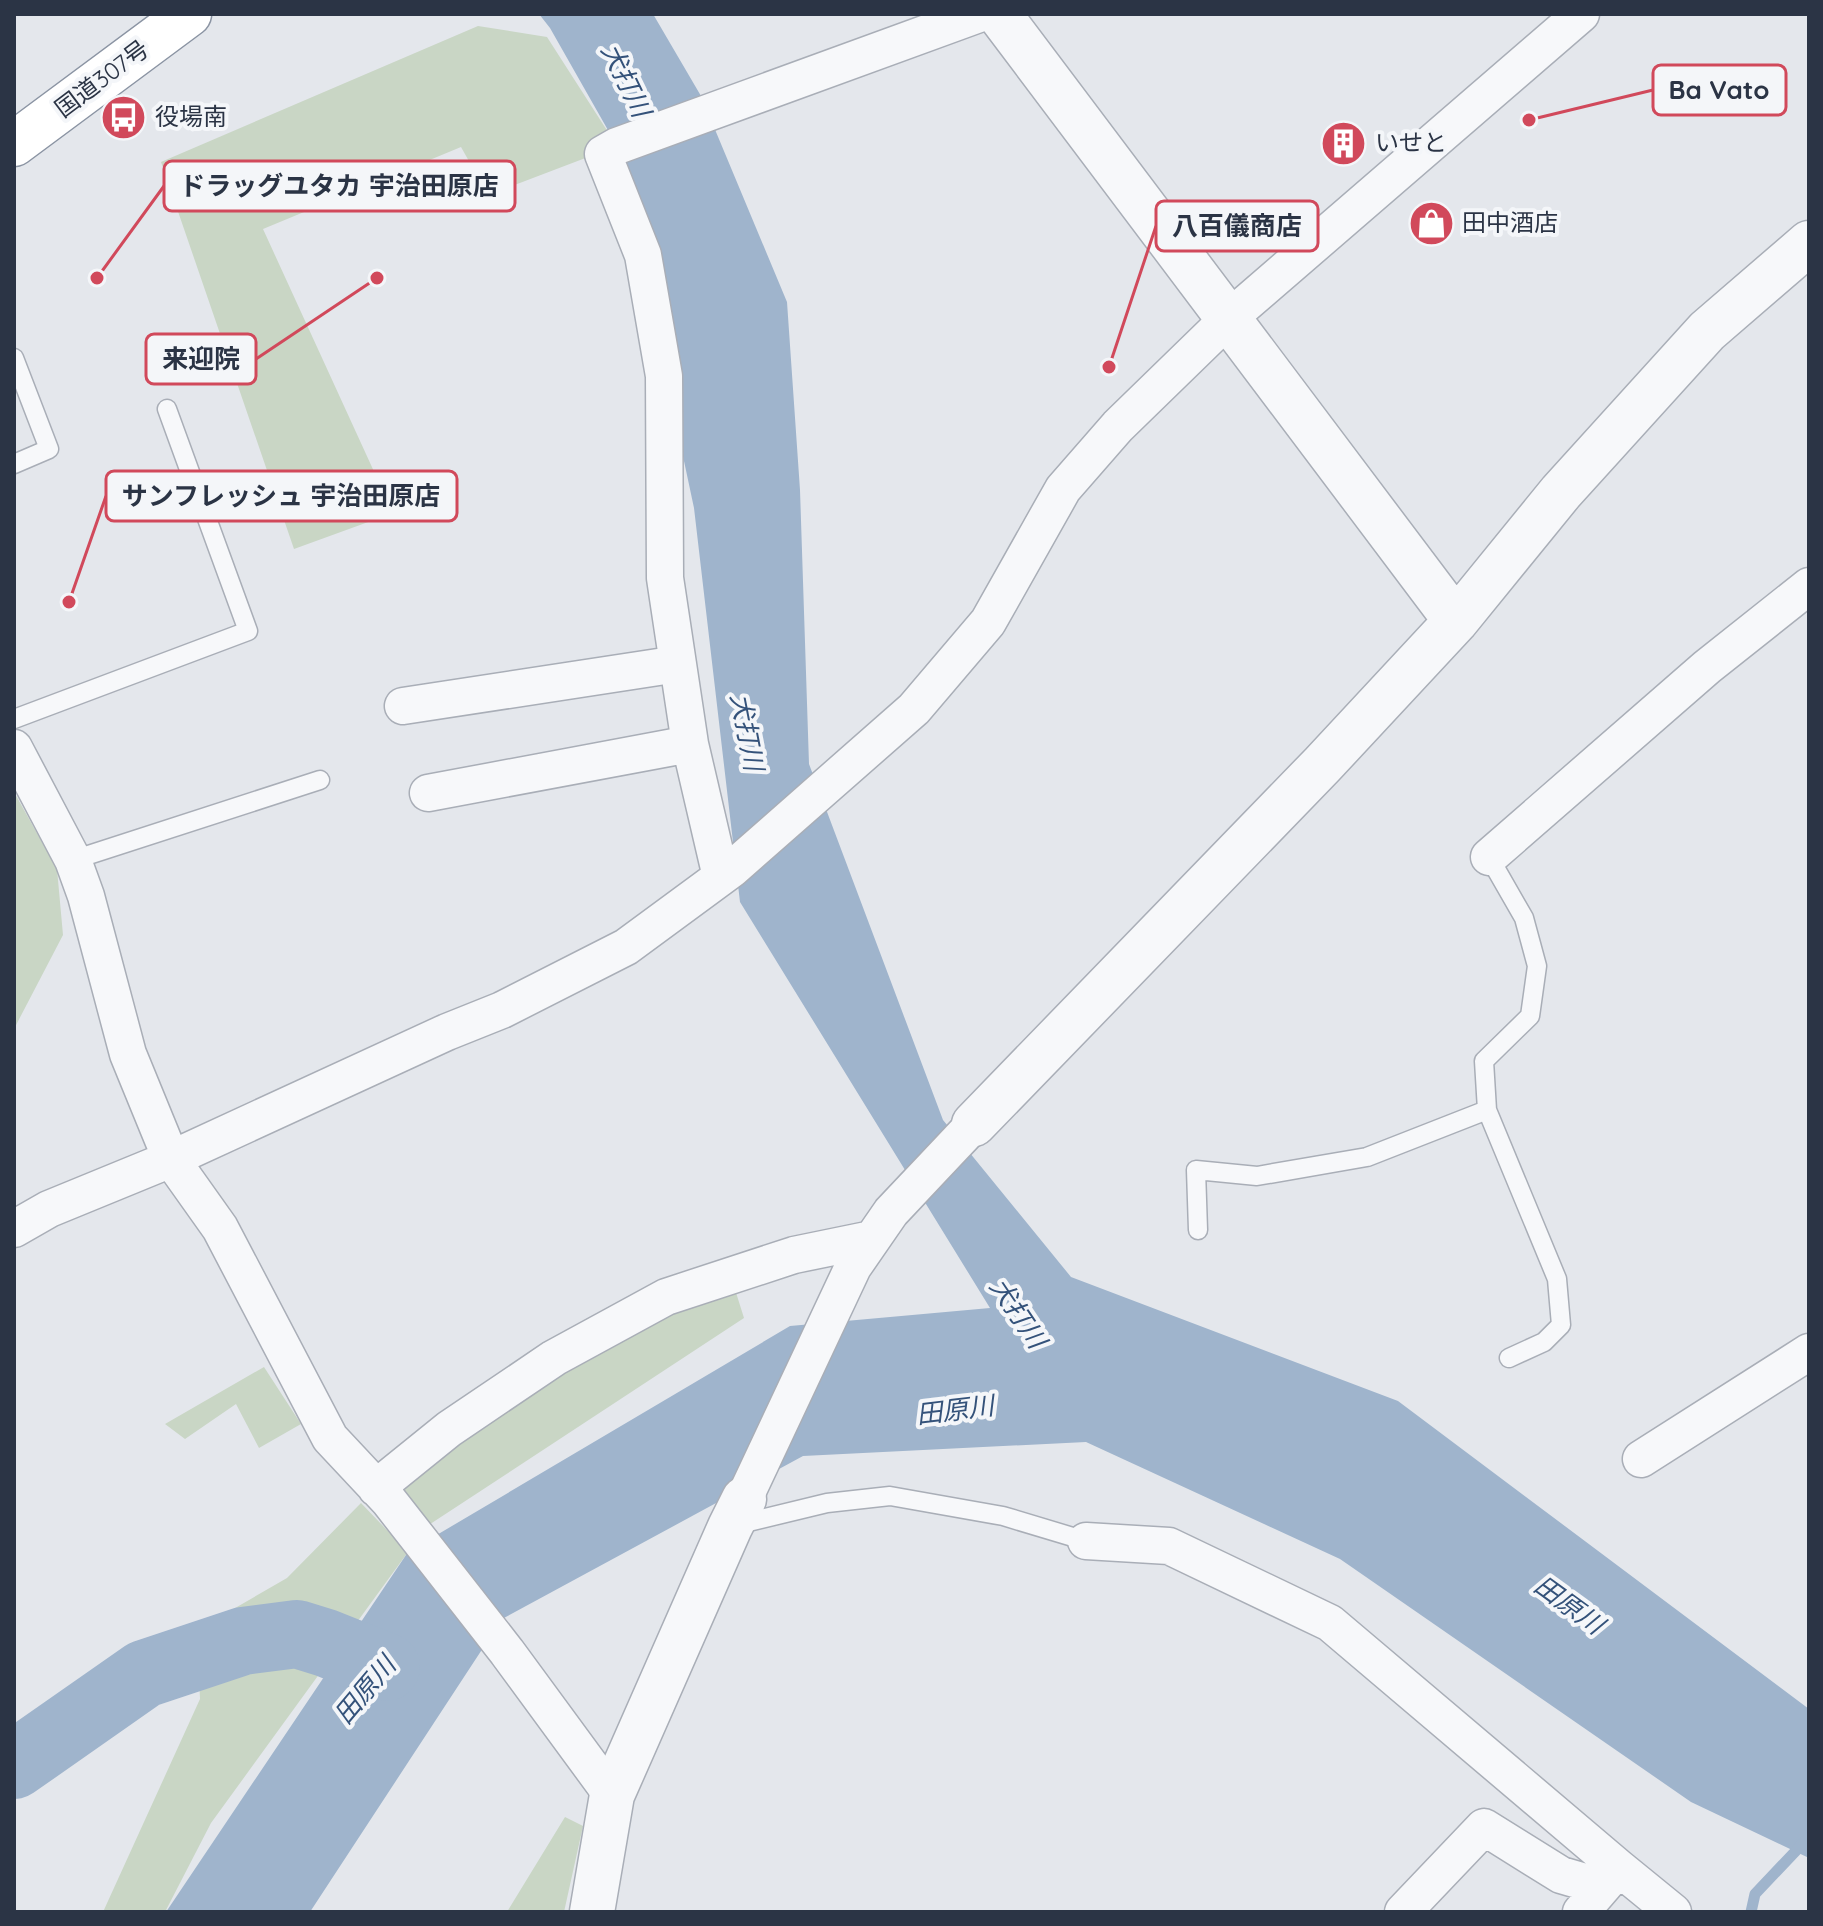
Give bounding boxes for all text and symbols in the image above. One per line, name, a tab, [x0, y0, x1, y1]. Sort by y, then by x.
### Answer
street label: 国道307号	[49, 33, 154, 123]
water label: 犬打川	[595, 37, 660, 125]
callout: Ba Vato	[1653, 65, 1786, 115]
text: Ba Vato	[1669, 73, 1769, 106]
bus stop icon: 役場南	[100, 93, 148, 141]
place label: 役場南	[155, 101, 227, 131]
building icon: いせと	[1320, 119, 1368, 167]
place label: いせと	[1375, 127, 1447, 157]
callout: ドラッグユタカ 宇治田原店	[164, 161, 515, 211]
text: ドラッグユタカ 宇治田原店	[179, 169, 499, 202]
shop icon: 田中酒店	[1407, 199, 1455, 247]
callout: 八百儀商店	[1156, 201, 1318, 251]
place label: 田中酒店	[1462, 207, 1558, 237]
text: 八百儀商店	[1172, 209, 1302, 242]
callout: 来迎院	[146, 334, 256, 384]
text: 来迎院	[162, 342, 240, 375]
callout: サンフレッシュ 宇治田原店	[106, 471, 457, 521]
text: サンフレッシュ 宇治田原店	[122, 479, 440, 512]
water label: 犬打川	[724, 690, 772, 776]
water label: 犬打川	[983, 1271, 1056, 1357]
water label: 田原川	[914, 1388, 999, 1431]
water label: 田原川	[1528, 1568, 1613, 1643]
water label: 田原川	[327, 1647, 404, 1730]

